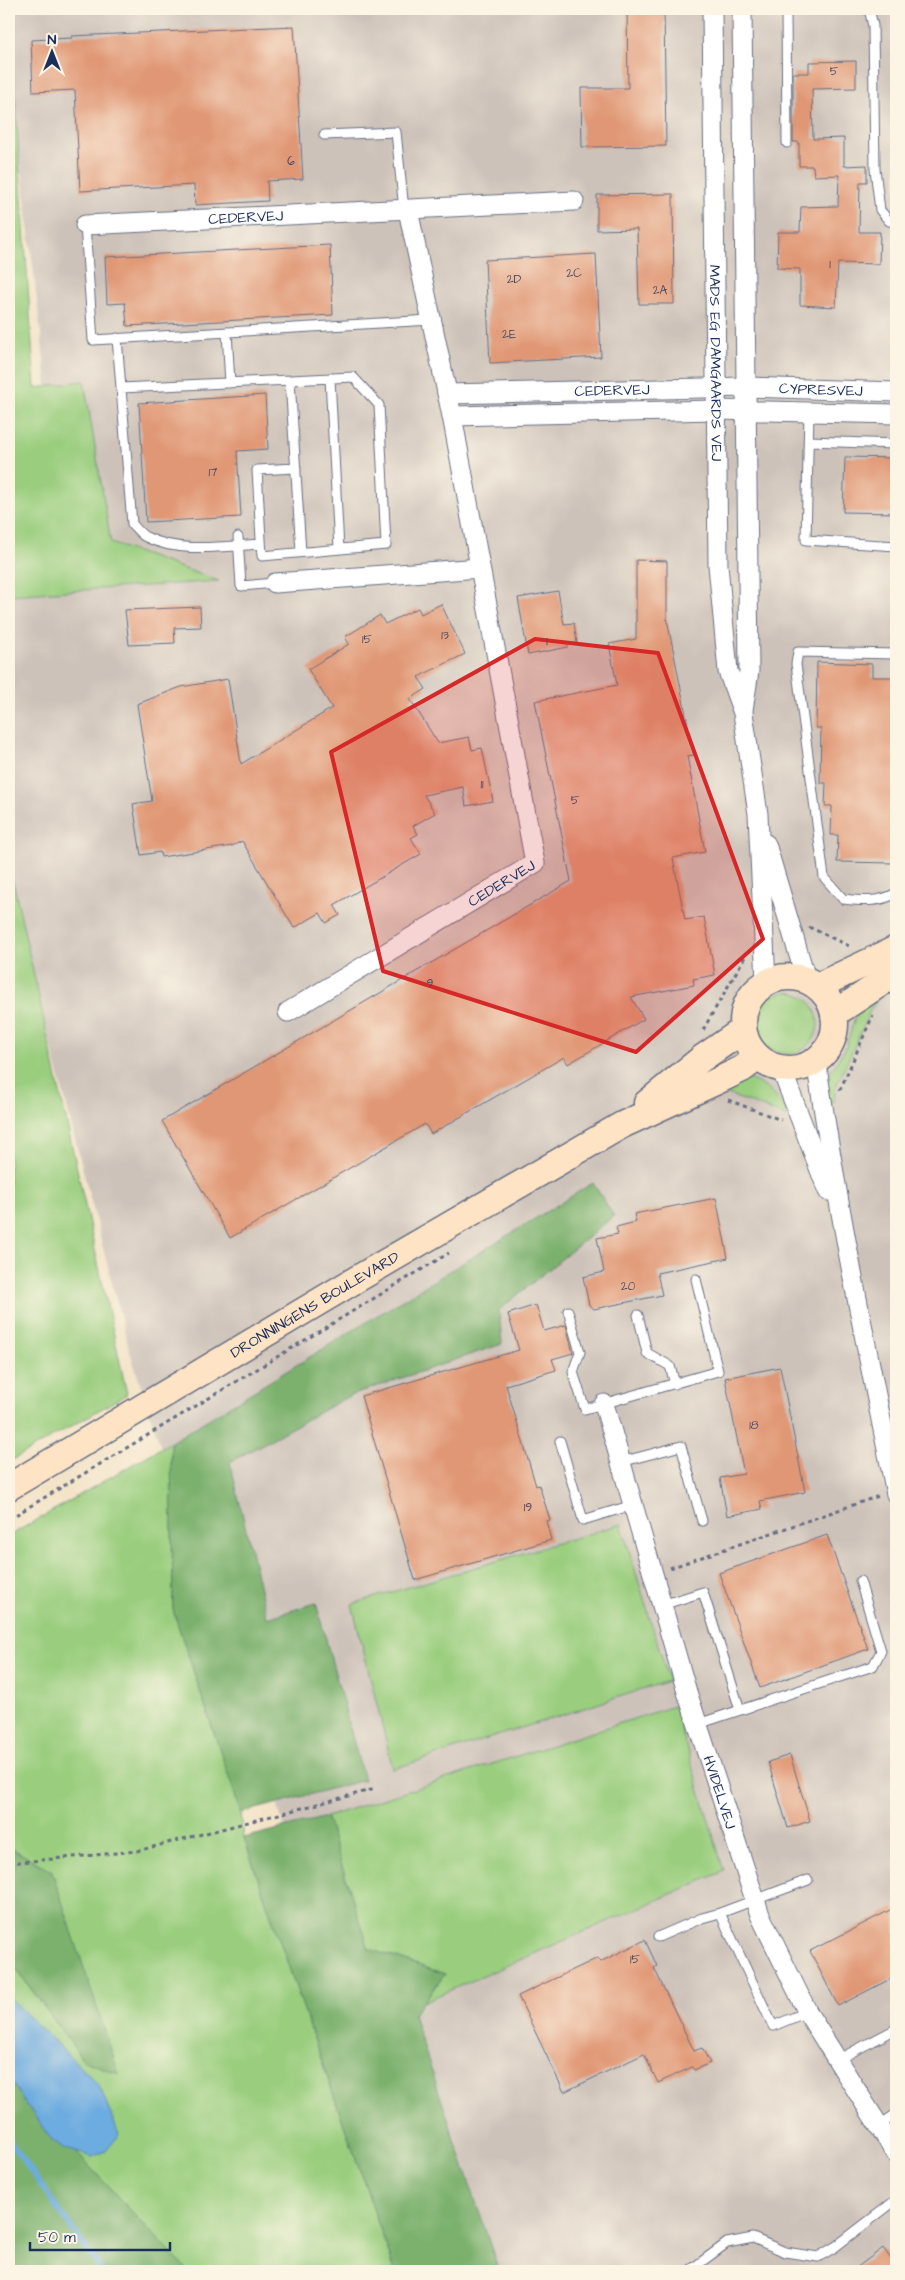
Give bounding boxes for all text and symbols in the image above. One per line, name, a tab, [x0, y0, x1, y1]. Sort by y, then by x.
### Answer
north arrow	[28, 28, 78, 78]
text: N	[48, 30, 57, 50]
house number: 5	[830, 63, 839, 80]
house number: 6	[287, 153, 295, 170]
street label: CEDERVEJ	[208, 205, 284, 230]
house number: 1	[829, 256, 831, 273]
house number: 2C	[566, 265, 582, 282]
street label: MADS EG DAMGAARDS VEJ	[704, 265, 727, 461]
house number: 2D	[507, 271, 522, 288]
house number: 2A	[653, 282, 668, 299]
house number: 2E	[502, 326, 516, 343]
street label: CYPRESVEJ	[779, 378, 863, 402]
street label: CEDERVEJ	[574, 379, 650, 402]
house number: 17	[209, 464, 218, 481]
house number: 13	[441, 627, 449, 644]
house number: 15	[362, 631, 373, 648]
house number: 1	[546, 633, 548, 650]
house number: 11	[480, 776, 484, 793]
house number: 5	[571, 792, 580, 809]
street label: CEDERVEJ	[464, 855, 539, 912]
house number: 9	[427, 975, 434, 992]
street label: DRONNINGENS BOULEVARD	[227, 1247, 404, 1363]
house number: 20	[621, 1278, 636, 1295]
house number: 18	[749, 1417, 759, 1434]
house number: 19	[524, 1499, 532, 1516]
street label: HVIDELVEJ	[697, 1753, 741, 1832]
house number: 15	[630, 1951, 641, 1968]
scale bar	[30, 2220, 170, 2252]
text: 50 m	[38, 2227, 76, 2248]

